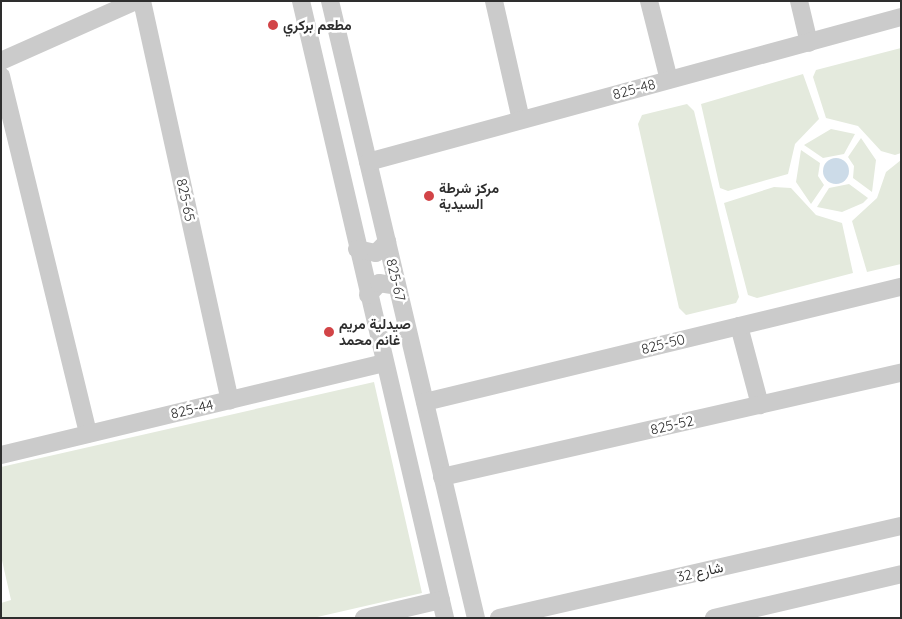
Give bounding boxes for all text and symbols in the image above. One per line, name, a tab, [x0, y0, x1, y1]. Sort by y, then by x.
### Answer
place label: مطعم بركري	[283, 17, 352, 33]
marker: مطعم بركري	[267, 19, 279, 31]
street label: 825-48	[611, 75, 657, 103]
street label: 825-65	[173, 177, 199, 223]
place label: مركز شرطة السيدية	[439, 180, 499, 212]
marker: مركز شرطة السيدية	[423, 190, 435, 202]
street label: 825-67	[383, 257, 409, 303]
place label: صيدلية مريم غانم محمد	[339, 316, 411, 348]
marker: صيدلية مريم غانم محمد	[323, 326, 335, 338]
street label: 825-50	[639, 330, 687, 358]
street label: 825-44	[169, 396, 215, 422]
street label: 825-52	[649, 412, 695, 438]
street label: شارع 32	[675, 559, 725, 585]

